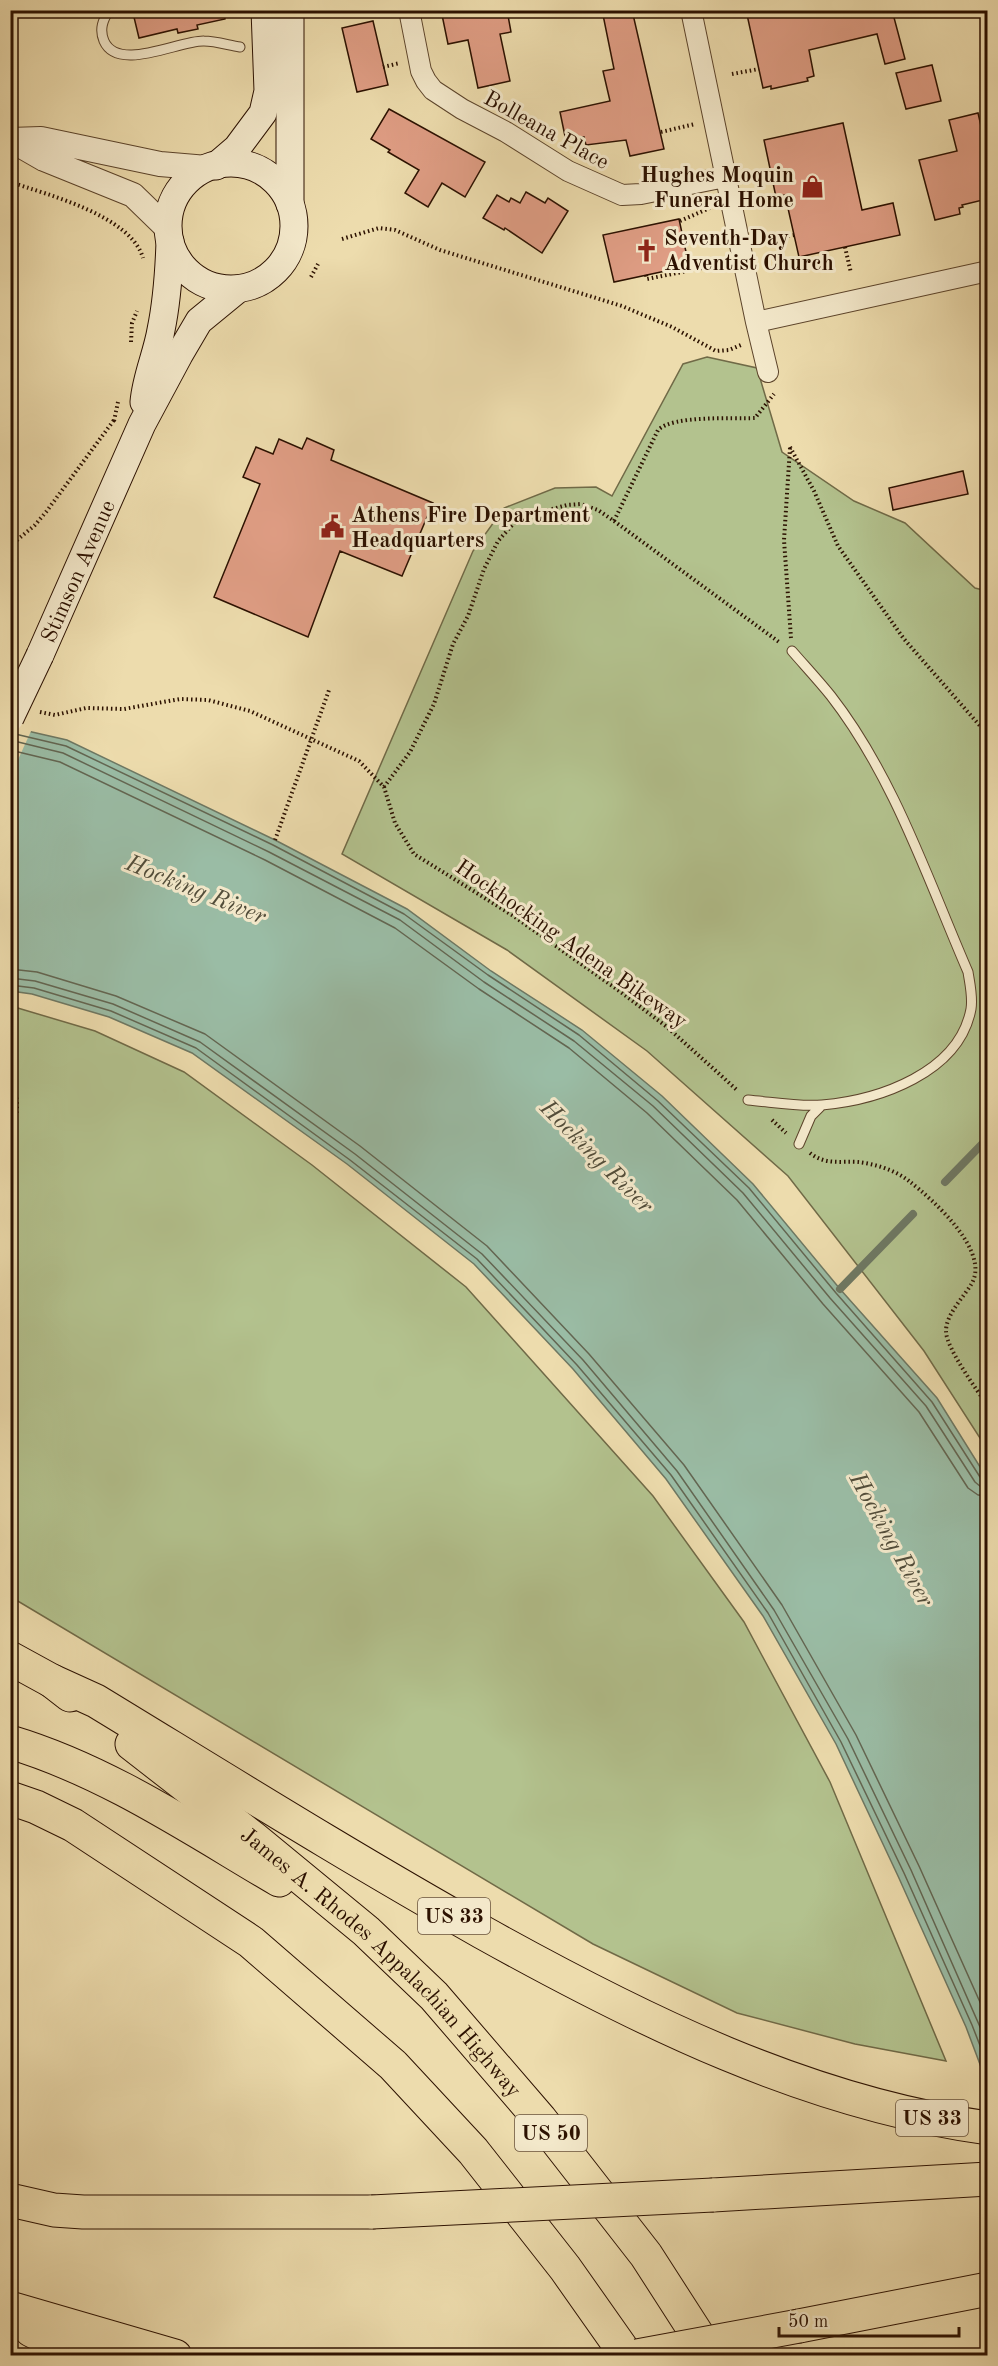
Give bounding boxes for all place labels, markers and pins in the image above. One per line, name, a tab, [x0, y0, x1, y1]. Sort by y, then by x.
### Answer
place label: Hughes Moquin Funeral Home	[640, 165, 794, 212]
shop icon: Hughes Moquin Funeral Home	[799, 174, 825, 200]
place label: Seventh-Day Adventist Church	[664, 228, 834, 275]
church icon: Seventh-Day Adventist Church	[633, 237, 659, 263]
place label: Athens Fire Department Headquarters	[351, 505, 590, 552]
public building icon: Athens Fire Department Headquarters	[320, 514, 346, 540]

